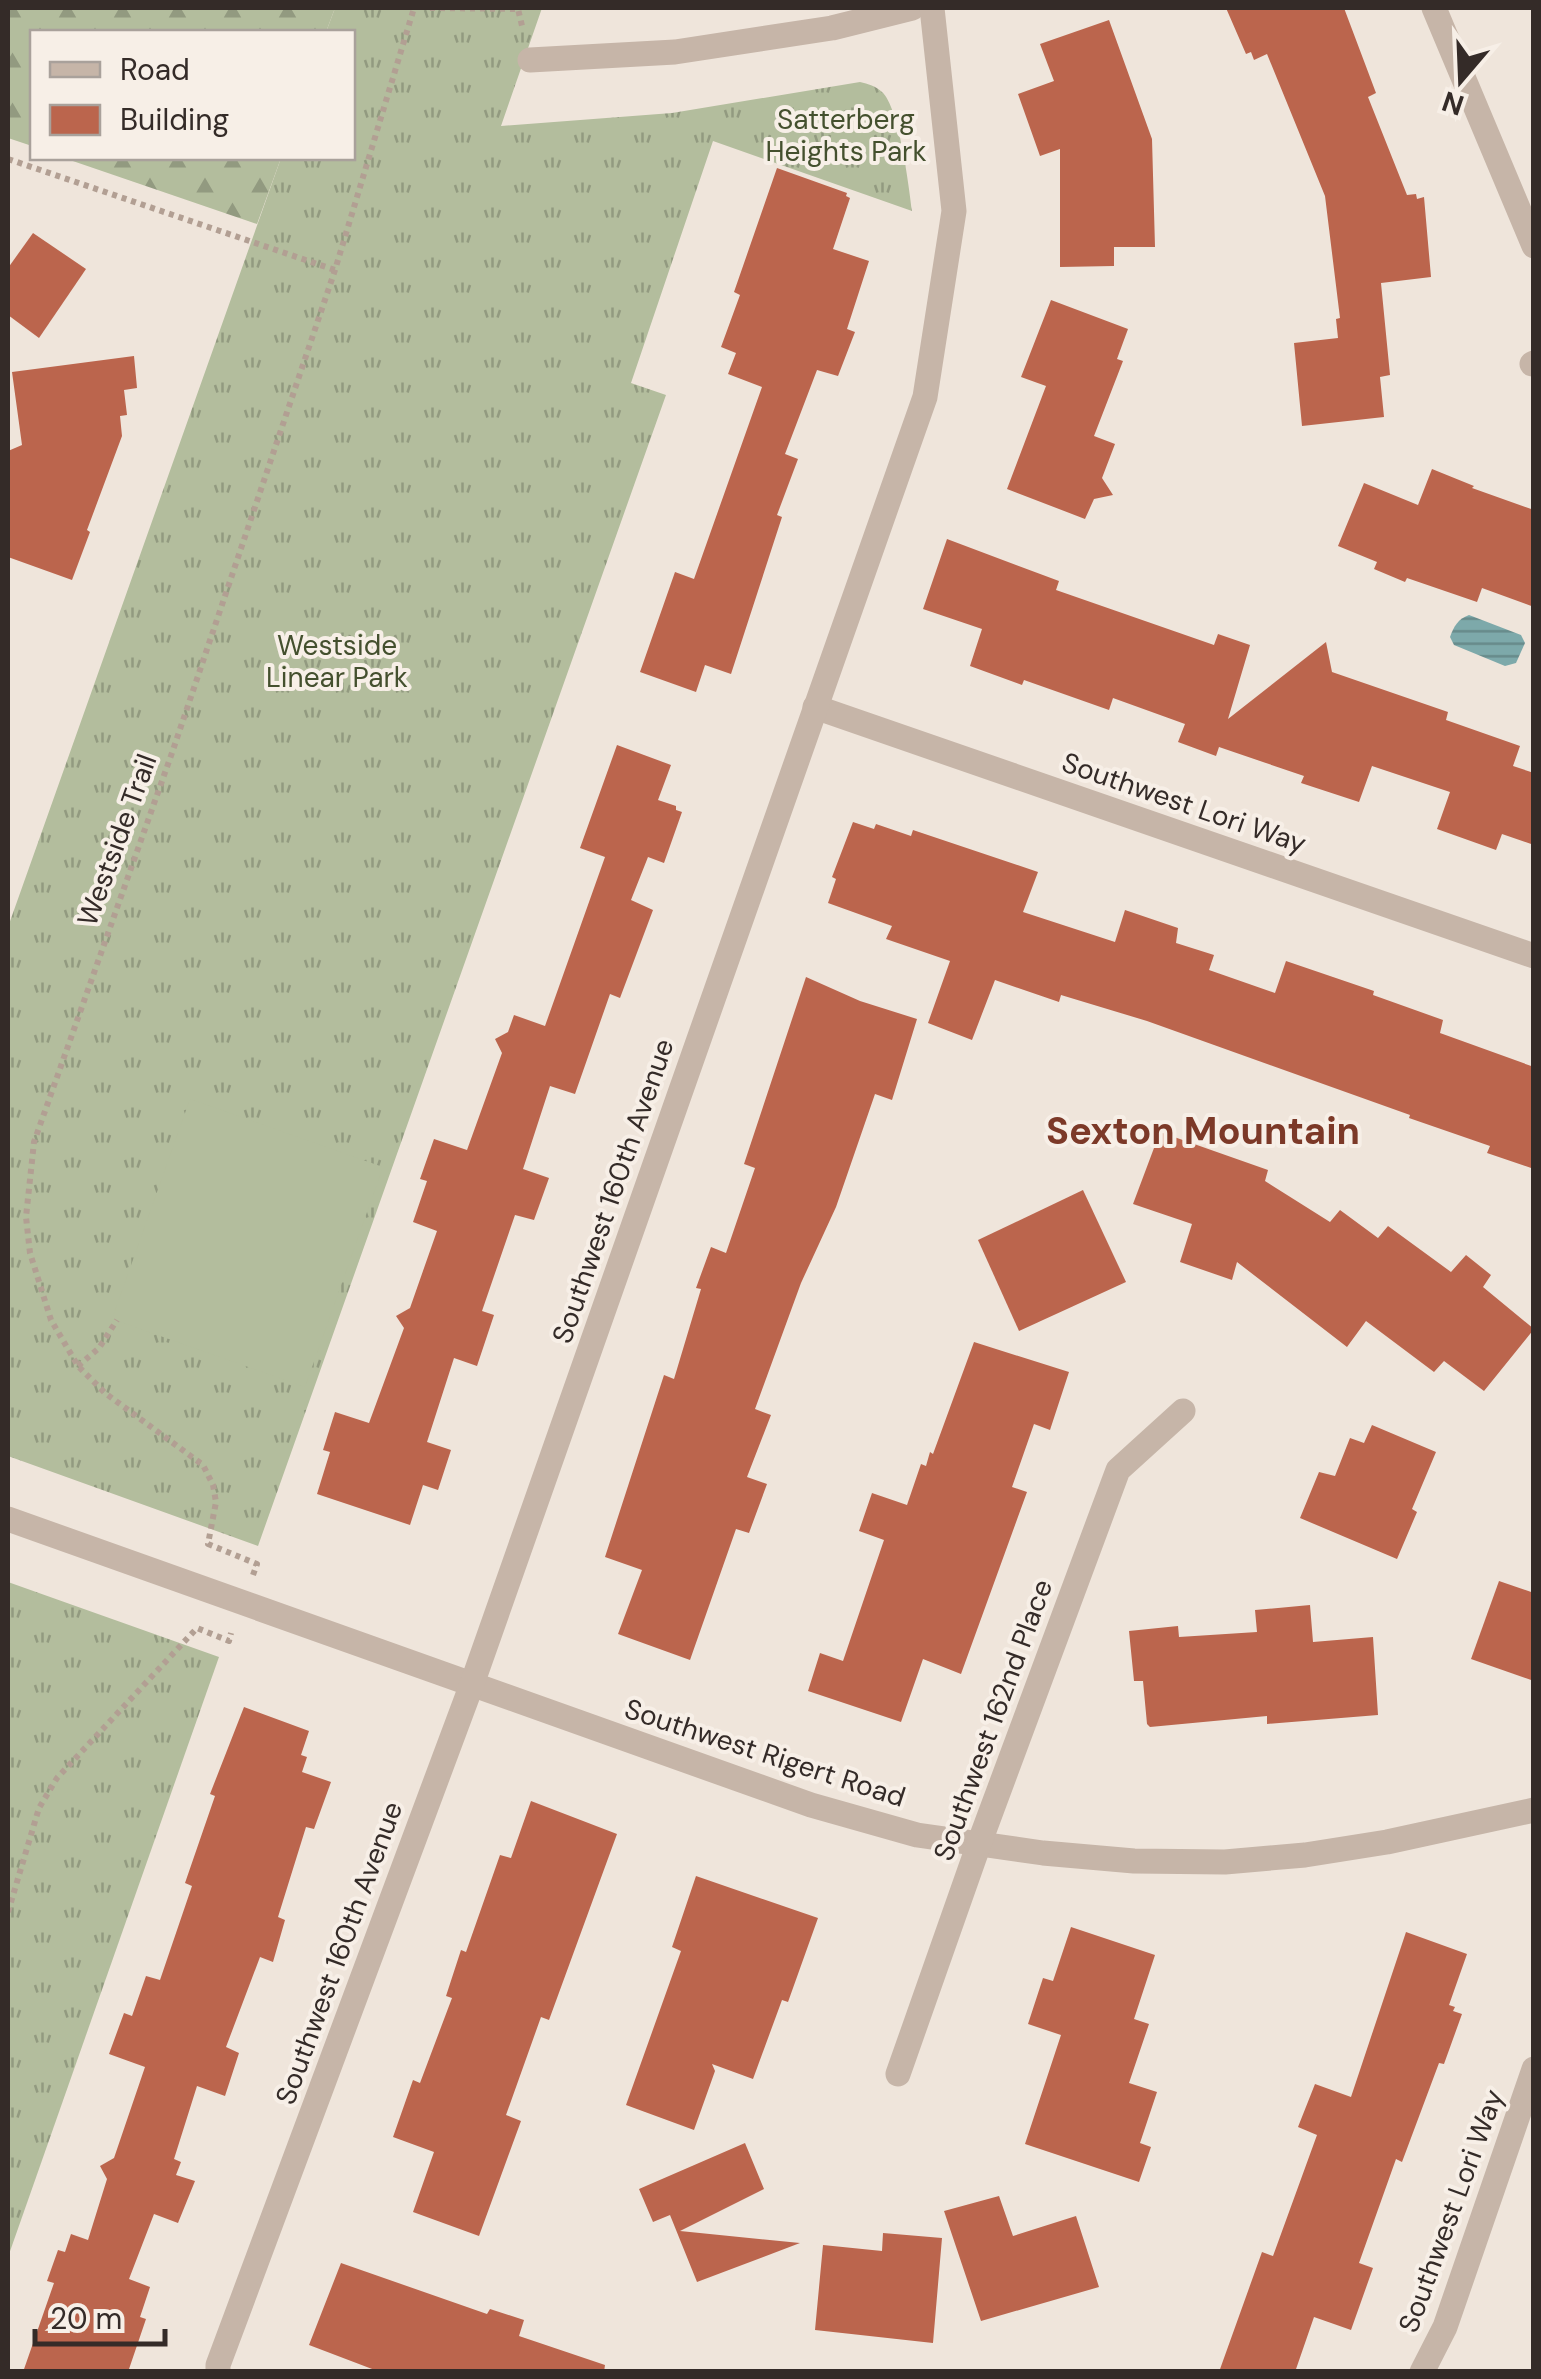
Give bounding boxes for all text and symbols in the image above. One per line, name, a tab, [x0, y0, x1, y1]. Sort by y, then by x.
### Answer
legend	[30, 30, 355, 160]
north arrow	[1411, 30, 1511, 130]
text: Road	[120, 50, 190, 89]
text: N	[1437, 82, 1469, 124]
text: Building	[120, 100, 229, 139]
park label: Satterberg Heights Park	[765, 101, 927, 170]
park label: Westside Linear Park	[266, 627, 408, 696]
street label: Southwest Lori Way	[1057, 744, 1311, 862]
street label: Westside Trail	[69, 749, 165, 931]
street label: Southwest 160th Avenue	[543, 1034, 683, 1348]
district label: Sexton Mountain	[1046, 1106, 1360, 1156]
street label: Southwest 162nd Place	[925, 1574, 1061, 1866]
street label: Southwest Rigert Road	[620, 1690, 910, 1816]
street label: Southwest 160th Avenue	[267, 1796, 411, 2110]
street label: Southwest Lori Way	[1390, 2084, 1512, 2338]
scale bar	[35, 2284, 165, 2346]
text: 20 m	[50, 2299, 122, 2338]

